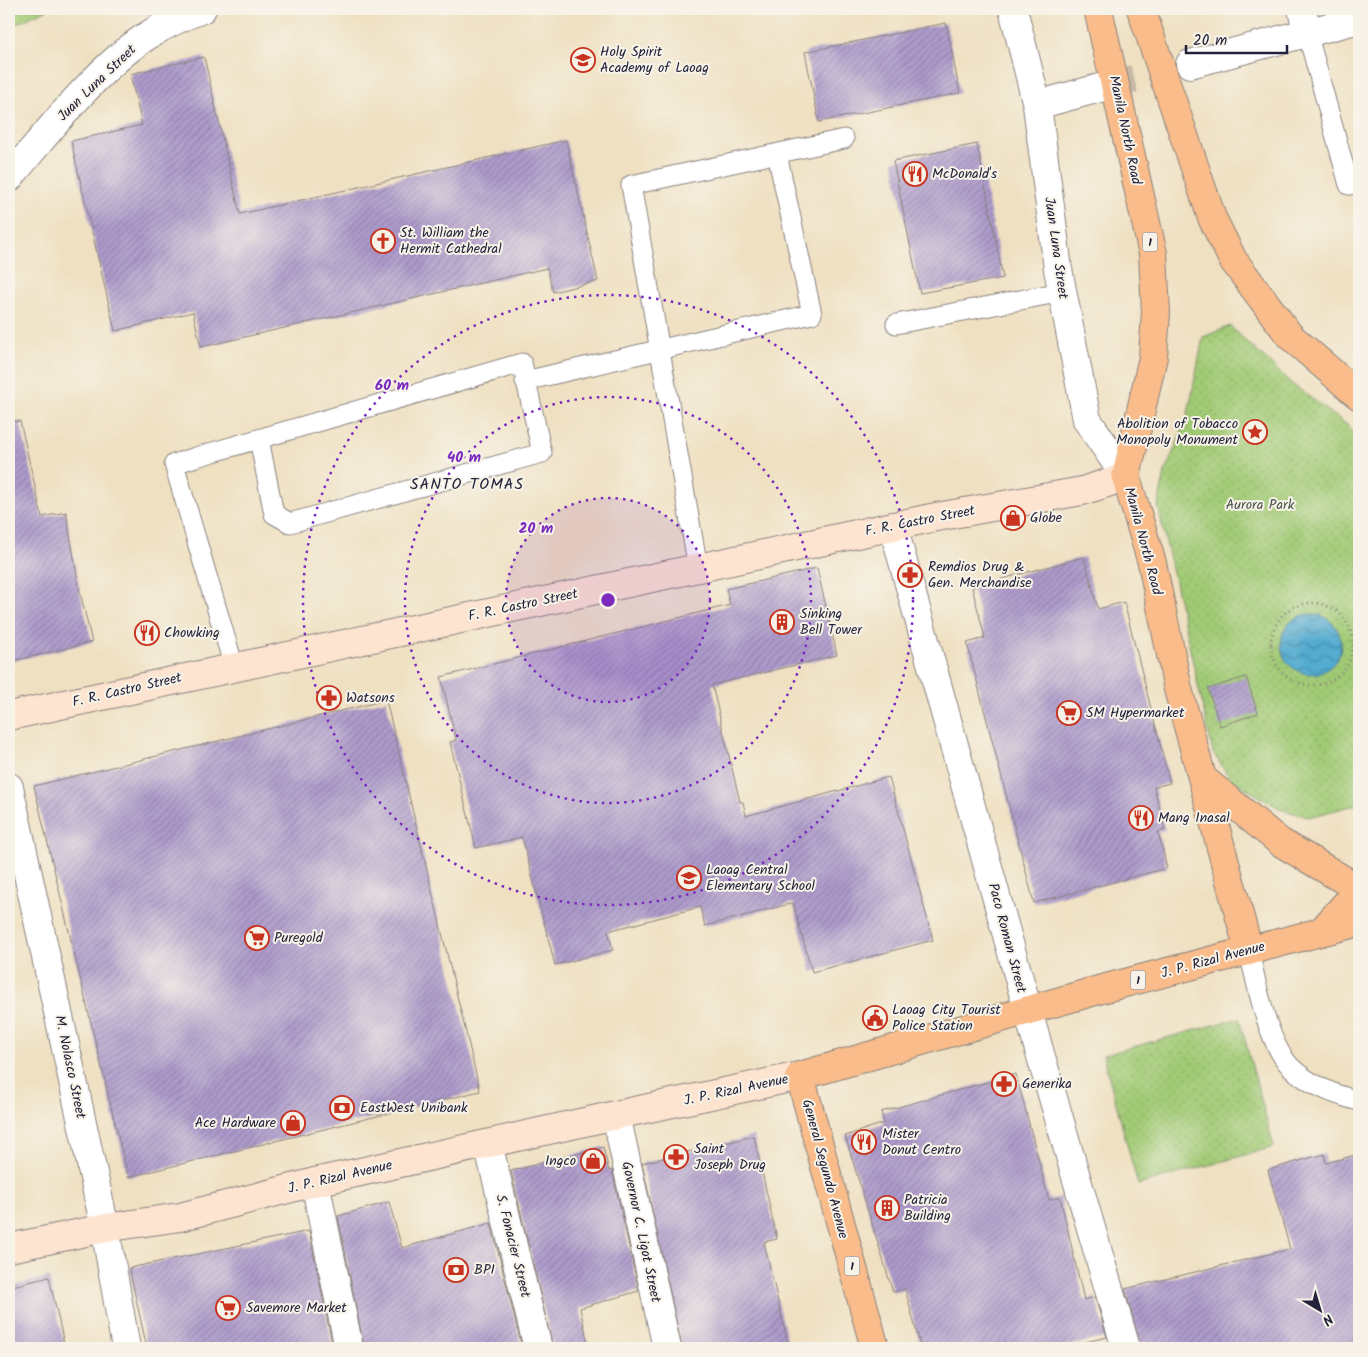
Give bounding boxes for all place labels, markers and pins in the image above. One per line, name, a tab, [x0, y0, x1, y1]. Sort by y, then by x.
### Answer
place label: Holy Spirit Academy of Laoag	[600, 41, 709, 79]
school or university icon: Holy Spirit Academy of Laoag	[570, 47, 596, 73]
restaurant icon: McDonald's	[902, 161, 928, 187]
place label: McDonald's	[932, 163, 997, 185]
place label: St. William the Hermit Cathedral	[400, 222, 502, 260]
church icon: St. William the Hermit Cathedral	[370, 228, 396, 254]
place label: Abolition of Tobacco Monopoly Monument	[1116, 413, 1239, 451]
place icon: Abolition of Tobacco Monopoly Monument	[1242, 419, 1268, 445]
shop icon: Globe	[1000, 505, 1026, 531]
place label: Globe	[1030, 507, 1063, 529]
place label: Remdios Drug & Gen. Merchandise	[928, 556, 1032, 594]
pharmacy icon: Remdios Drug & Gen. Merchandise	[897, 562, 923, 588]
centre of rings	[599, 591, 617, 609]
place label: Sinking Bell Tower	[800, 603, 863, 641]
building icon: Sinking Bell Tower	[769, 609, 795, 635]
restaurant icon: Chowking	[134, 620, 160, 646]
place label: Chowking	[164, 622, 220, 644]
pharmacy icon: Watsons	[316, 685, 342, 711]
place label: Watsons	[346, 687, 395, 709]
supermarket icon: SM Hypermarket	[1056, 700, 1082, 726]
place label: SM Hypermarket	[1086, 702, 1185, 724]
restaurant icon: Mang Inasal	[1128, 805, 1154, 831]
place label: Mang Inasal	[1158, 807, 1230, 829]
place label: Laoag Central Elementary School	[706, 859, 815, 897]
school or university icon: Laoag Central Elementary School	[676, 865, 702, 891]
supermarket icon: Puregold	[244, 925, 270, 951]
place label: Puregold	[274, 927, 324, 949]
place label: Laoag City Tourist Police Station	[892, 999, 1001, 1037]
public building icon: Laoag City Tourist Police Station	[862, 1005, 888, 1031]
pharmacy icon: Generika	[991, 1071, 1017, 1097]
place label: Generika	[1022, 1073, 1072, 1095]
bank icon: EastWest Unibank	[329, 1095, 355, 1121]
place label: EastWest Unibank	[360, 1097, 468, 1119]
shop icon: Ace Hardware	[280, 1110, 306, 1136]
place label: Ace Hardware	[195, 1112, 277, 1134]
place label: Mister Donut Centro	[882, 1123, 961, 1161]
restaurant icon: Mister Donut Centro	[851, 1129, 877, 1155]
place label: Saint Joseph Drug	[694, 1138, 766, 1176]
pharmacy icon: Saint Joseph Drug	[663, 1144, 689, 1170]
shop icon: Ingco	[580, 1148, 606, 1174]
place label: Ingco	[545, 1150, 576, 1172]
place label: Patricia Building	[904, 1189, 951, 1227]
building icon: Patricia Building	[874, 1195, 900, 1221]
bank icon: BPI	[443, 1257, 469, 1283]
place label: BPI	[474, 1259, 495, 1281]
supermarket icon: Savemore Market	[215, 1295, 241, 1321]
place label: Savemore Market	[246, 1297, 347, 1319]

